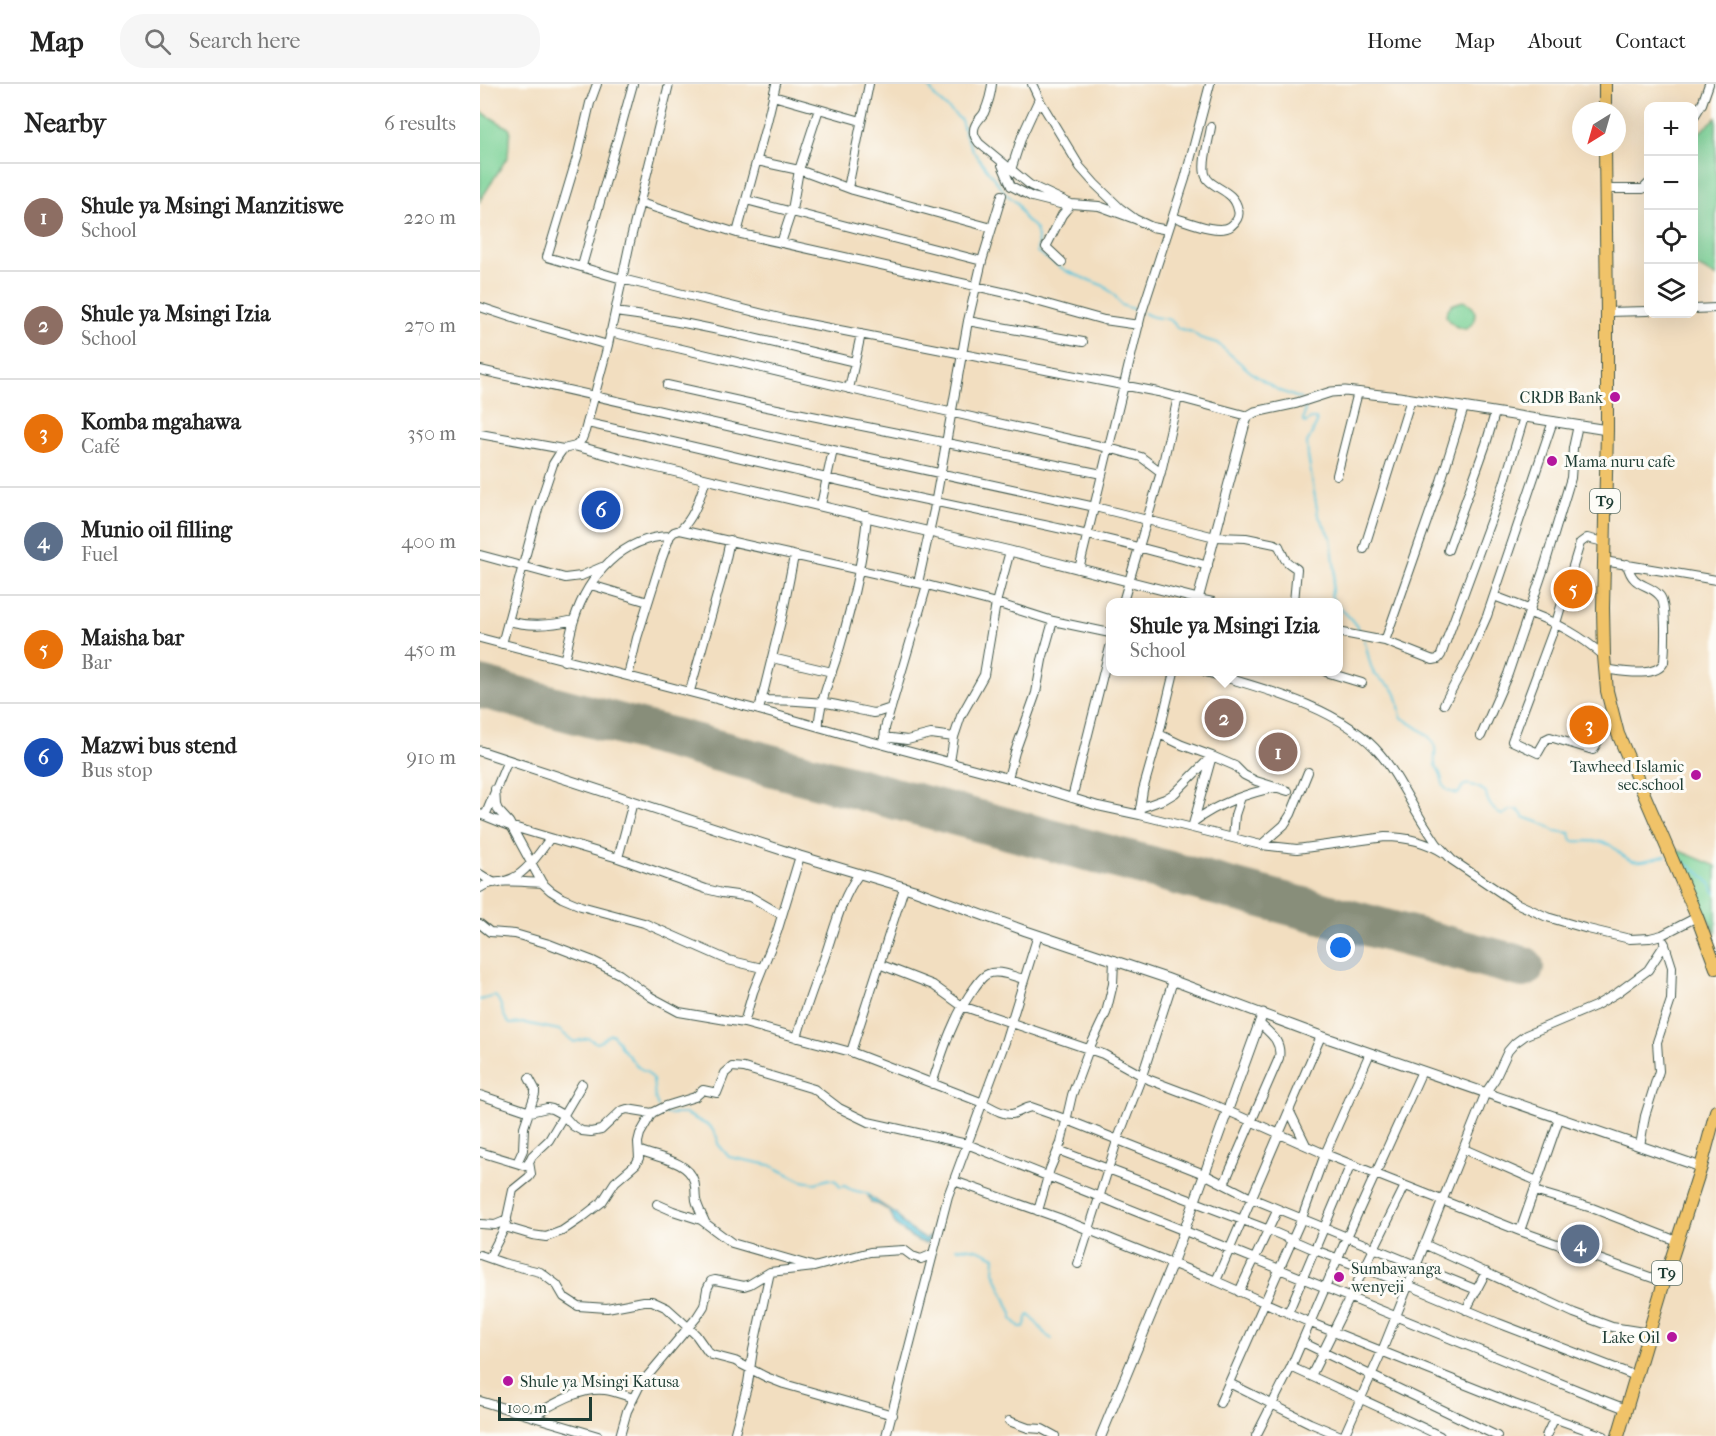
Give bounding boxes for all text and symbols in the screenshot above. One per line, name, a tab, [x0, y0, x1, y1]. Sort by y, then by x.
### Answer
search box	[120, 14, 540, 68]
text: Map	[30, 25, 84, 58]
icon: search	[141, 25, 174, 58]
text: Search here	[189, 28, 300, 54]
text: Home	[1367, 29, 1422, 53]
text: Map	[1455, 29, 1495, 53]
text: About	[1528, 29, 1582, 53]
text: Contact	[1615, 29, 1686, 53]
north arrow	[1572, 102, 1626, 156]
map controls	[1644, 102, 1698, 318]
button: +	[1644, 102, 1698, 156]
text: Nearby	[24, 108, 106, 139]
text: 6 results	[384, 112, 456, 135]
button: −	[1644, 156, 1698, 210]
text: Shule ya Msingi Manzitiswe	[81, 193, 344, 219]
text: 1	[40, 206, 47, 229]
text: 220 m	[403, 206, 456, 229]
button: locate	[1644, 210, 1698, 264]
text: School	[81, 219, 137, 242]
button: layers	[1644, 264, 1698, 318]
text: Shule ya Msingi Izia	[81, 301, 270, 327]
text: 2	[38, 314, 49, 337]
text: 270 m	[404, 314, 456, 337]
text: School	[81, 327, 137, 350]
place label: CRDB Bank	[1519, 388, 1604, 407]
marker: CRDB Bank	[1608, 390, 1622, 404]
text: Komba mgahawa	[81, 409, 241, 435]
text: 3	[39, 422, 48, 445]
text: 350 m	[407, 422, 456, 445]
text: Café	[81, 435, 120, 458]
place label: Mama nuru cafe	[1564, 452, 1675, 471]
marker: Mama nuru cafe	[1545, 454, 1559, 468]
pin: 6	[582, 488, 620, 532]
road number: T9	[1590, 489, 1620, 513]
text: Munio oil filling	[81, 517, 232, 543]
text: 4	[38, 530, 49, 553]
text: 400 m	[401, 530, 456, 553]
text: Fuel	[81, 543, 118, 566]
pin: 5	[1554, 566, 1592, 612]
popup	[1106, 598, 1343, 676]
text: Shule ya Msingi Izia	[1130, 613, 1319, 639]
text: Maisha bar	[81, 625, 184, 651]
text: 5	[39, 638, 48, 661]
text: 450 m	[404, 638, 456, 661]
text: School	[1130, 639, 1186, 662]
text: Bar	[81, 651, 112, 674]
pin: 2	[1204, 696, 1244, 740]
pin: 3	[1570, 702, 1608, 748]
pin: 1	[1258, 730, 1298, 774]
text: Mazwi bus stend	[81, 733, 237, 759]
text: 6	[38, 746, 49, 769]
text: 910 m	[407, 746, 456, 769]
place label: Tawheed Islamic sec.school	[1570, 757, 1685, 794]
text: Bus stop	[81, 759, 153, 782]
marker: Tawheed Islamic sec.school	[1689, 768, 1703, 782]
your location	[1326, 933, 1355, 962]
pin: 4	[1560, 1222, 1600, 1266]
place label: Sumbawanga wenyeji	[1350, 1259, 1442, 1296]
road number: T9	[1652, 1261, 1682, 1285]
marker: Sumbawanga wenyeji	[1332, 1270, 1346, 1284]
place label: Lake Oil	[1602, 1328, 1661, 1347]
marker: Lake Oil	[1665, 1330, 1679, 1344]
place label: Shule ya Msingi Katusa	[520, 1372, 680, 1391]
marker: Shule ya Msingi Katusa	[501, 1374, 515, 1388]
scale bar	[498, 1394, 592, 1422]
text: 100 m	[507, 1398, 547, 1417]

